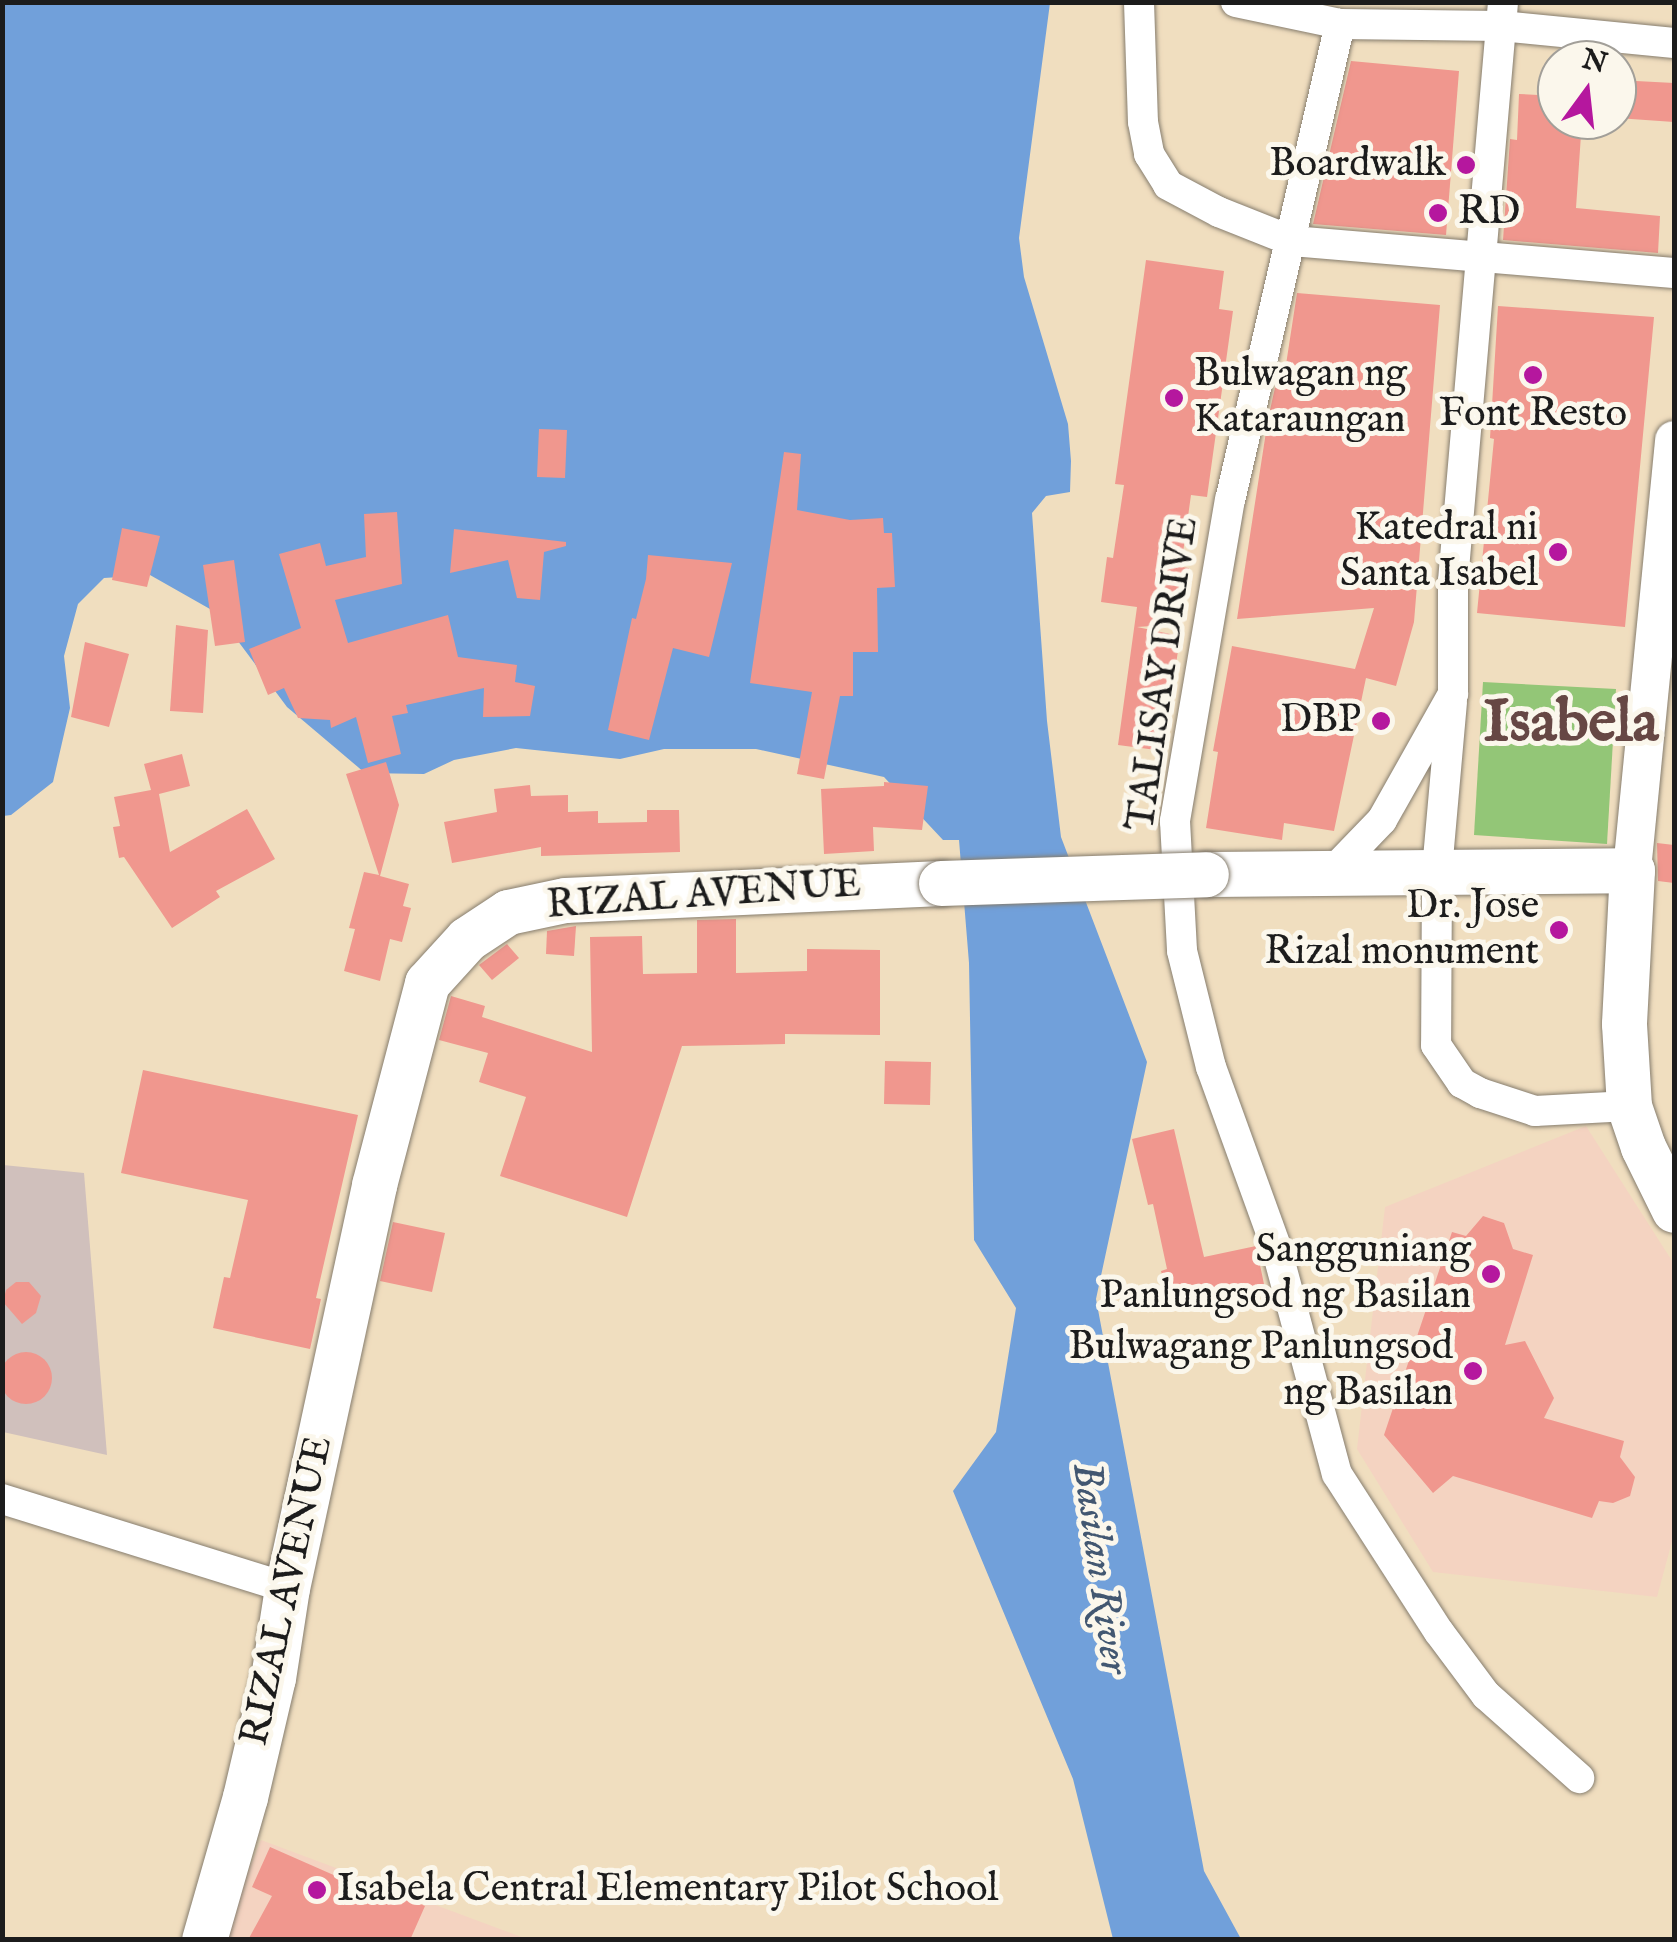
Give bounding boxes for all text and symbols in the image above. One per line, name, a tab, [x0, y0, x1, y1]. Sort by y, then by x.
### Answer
north arrow	[1537, 40, 1637, 140]
text: N	[1578, 42, 1611, 83]
place label: Boardwalk	[1269, 141, 1446, 189]
marker: Boardwalk	[1455, 154, 1477, 176]
place label: RD	[1458, 189, 1520, 237]
marker: RD	[1427, 202, 1449, 224]
place label: Bulwagan ng Kataraungan	[1194, 351, 1407, 445]
marker: Font Resto	[1522, 364, 1544, 386]
marker: Bulwagan ng Kataraungan	[1163, 387, 1185, 409]
place label: Font Resto	[1439, 391, 1627, 439]
place label: Katedral ni Santa Isabel	[1340, 505, 1538, 599]
street label: TALISAY DRIVE	[1118, 514, 1210, 834]
marker: Katedral ni Santa Isabel	[1547, 541, 1569, 563]
district label: Isabela	[1484, 688, 1658, 760]
place label: DBP	[1280, 697, 1361, 745]
marker: DBP	[1370, 710, 1392, 732]
street label: RIZAL AVENUE	[545, 861, 863, 931]
place label: Dr. Jose Rizal monument	[1265, 883, 1539, 977]
marker: Dr. Jose Rizal monument	[1548, 919, 1570, 941]
place label: Sangguniang Panlungsod ng Basilan	[1100, 1227, 1471, 1321]
marker: Sangguniang Panlungsod ng Basilan	[1480, 1263, 1502, 1285]
place label: Bulwagang Panlungsod ng Basilan	[1068, 1324, 1453, 1418]
marker: Bulwagang Panlungsod ng Basilan	[1462, 1360, 1484, 1382]
street label: RIZAL AVENUE	[232, 1432, 344, 1750]
water label: Basilan River	[1059, 1459, 1139, 1677]
place label: Isabela Central Elementary Pilot School	[337, 1866, 998, 1914]
marker: Isabela Central Elementary Pilot School	[306, 1879, 328, 1901]

